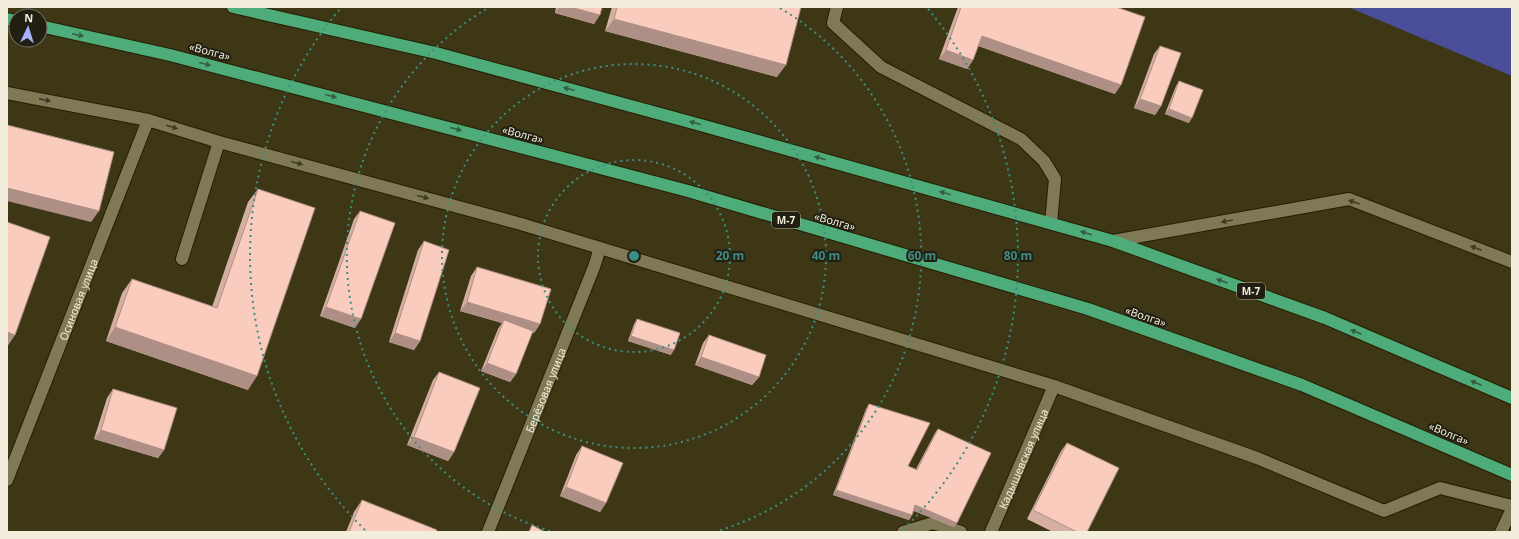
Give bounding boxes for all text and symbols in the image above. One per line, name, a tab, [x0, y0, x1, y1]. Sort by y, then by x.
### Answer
north arrow	[8, 8, 48, 48]
text: N	[24, 10, 34, 25]
one-way arrow	[72, 32, 84, 38]
street label: «Волга»	[188, 38, 233, 64]
one-way arrow	[199, 61, 211, 67]
one-way arrow	[563, 86, 575, 92]
one-way arrow	[324, 94, 337, 100]
one-way arrow	[39, 97, 51, 103]
one-way arrow	[689, 120, 701, 126]
street label: «Волга»	[501, 121, 546, 147]
one-way arrow	[167, 124, 179, 130]
one-way arrow	[450, 127, 463, 133]
one-way arrow	[814, 155, 826, 161]
one-way arrow	[292, 160, 304, 166]
one-way arrow	[939, 190, 952, 196]
one-way arrow	[417, 194, 429, 200]
one-way arrow	[1348, 198, 1360, 204]
street label: «Волга»	[813, 208, 858, 234]
road number: М-7	[772, 212, 800, 228]
one-way arrow	[1221, 218, 1233, 224]
one-way arrow	[1080, 230, 1092, 236]
one-way arrow	[1469, 245, 1481, 251]
text: 20 m	[716, 247, 744, 264]
text: 40 m	[812, 247, 840, 264]
text: 60 m	[908, 247, 936, 264]
text: 80 m	[1004, 247, 1032, 264]
centre of rings	[627, 249, 641, 263]
street label: Осиновая улица	[55, 256, 101, 342]
one-way arrow	[1215, 277, 1227, 283]
road number: М-7	[1237, 283, 1265, 299]
street label: «Волга»	[1124, 302, 1169, 330]
one-way arrow	[1351, 329, 1362, 335]
street label: Берёзовая улица	[521, 345, 569, 435]
one-way arrow	[1470, 379, 1482, 385]
street label: Кадышевская улица	[994, 406, 1051, 511]
street label: «Волга»	[1427, 418, 1472, 448]

